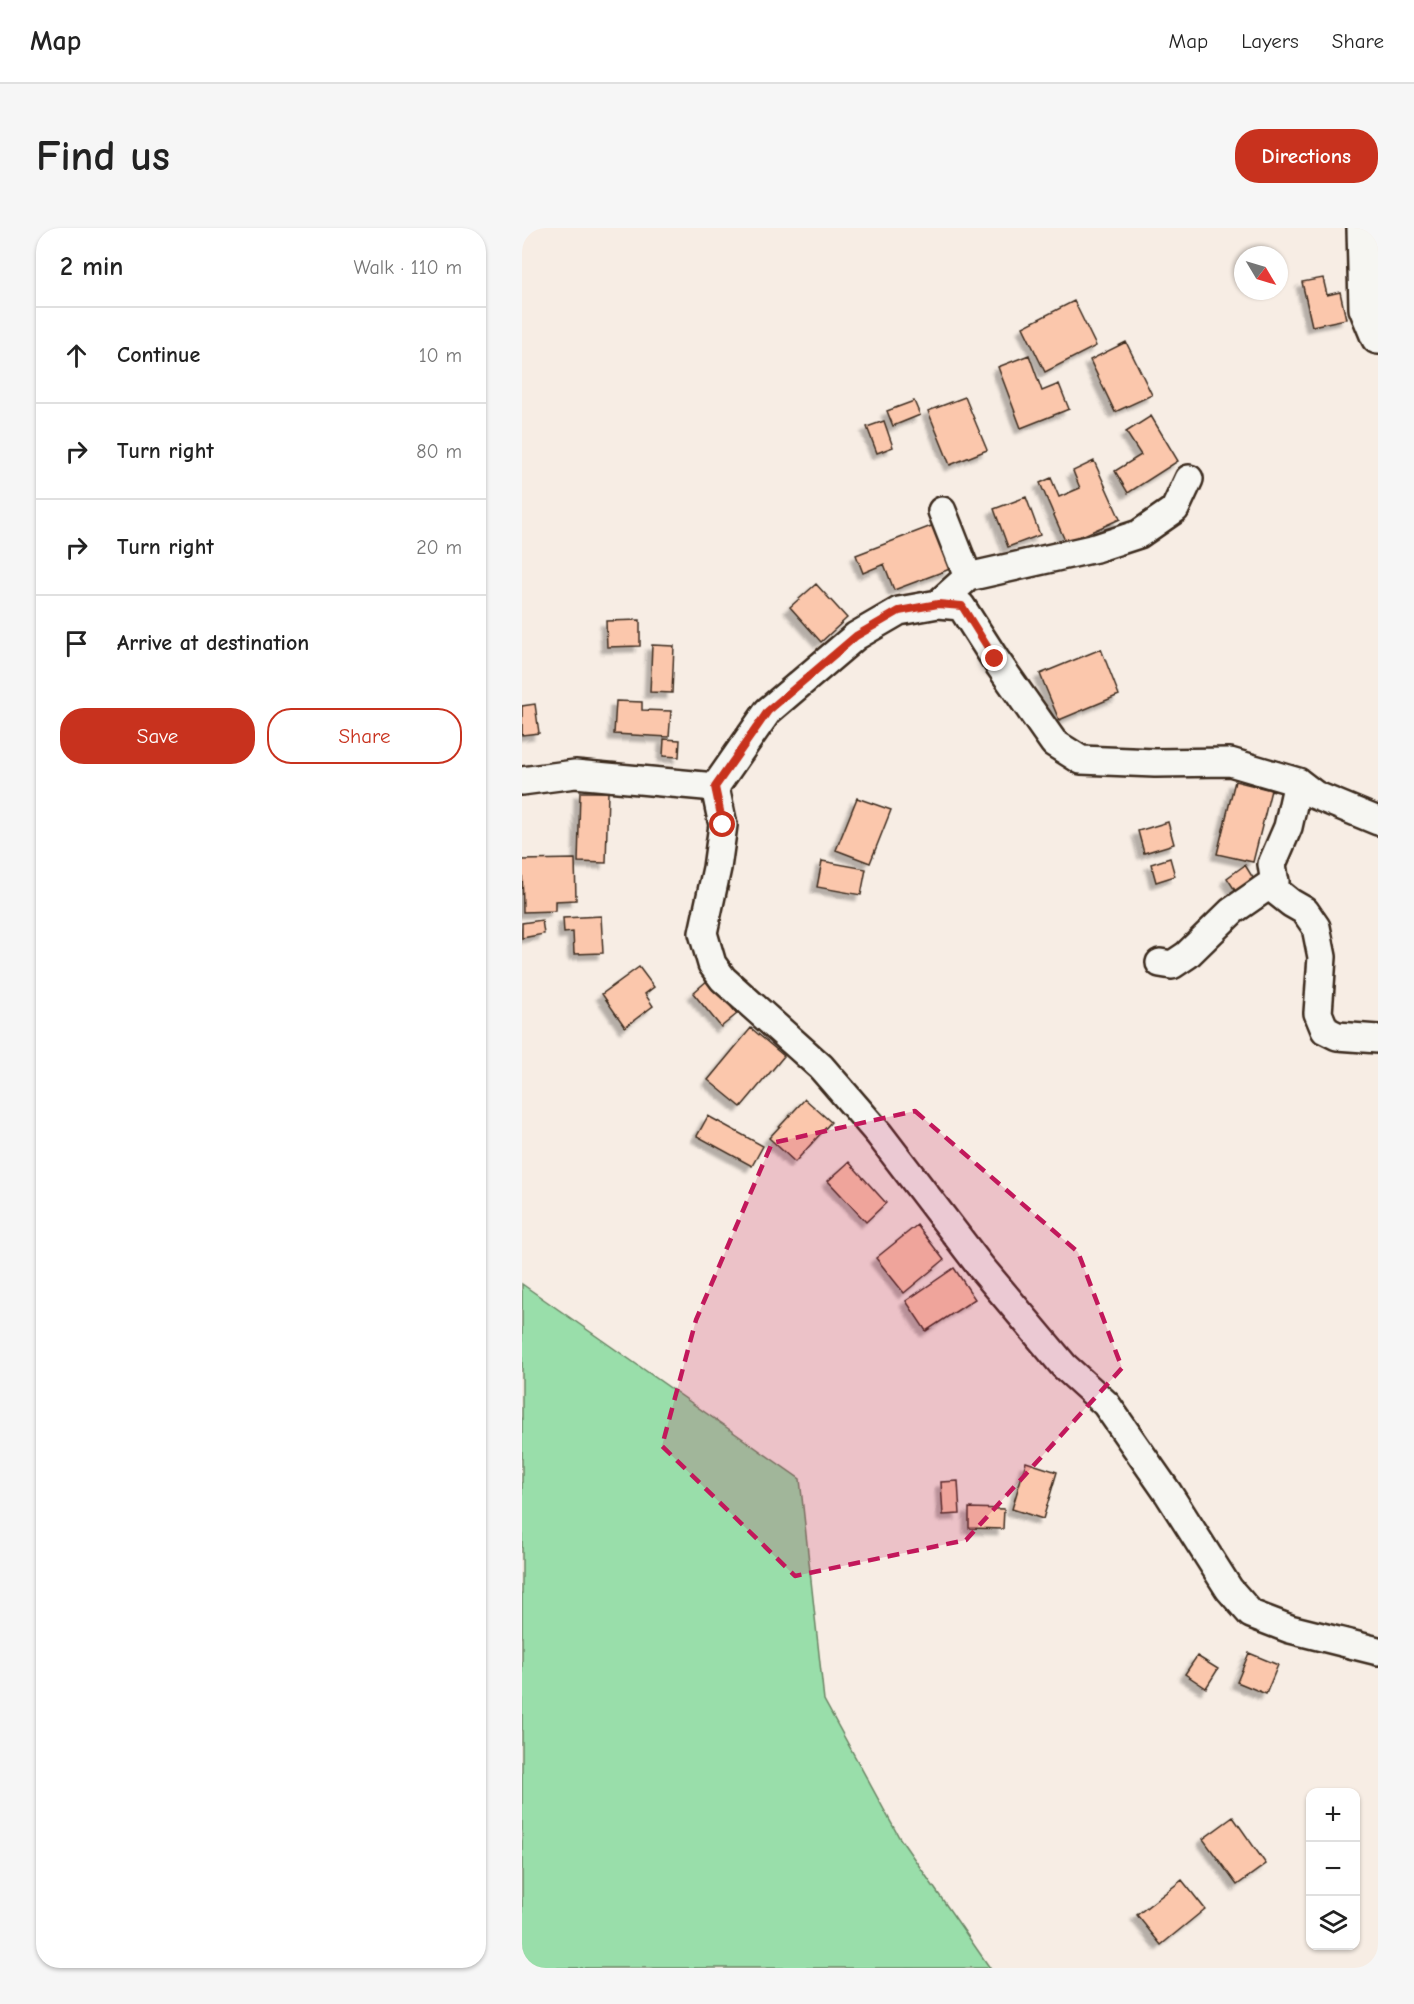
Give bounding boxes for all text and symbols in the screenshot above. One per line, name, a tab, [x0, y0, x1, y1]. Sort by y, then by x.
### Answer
text: Map	[30, 25, 81, 57]
text: Map	[1169, 29, 1208, 53]
text: Layers	[1241, 29, 1299, 53]
text: Share	[1332, 29, 1384, 53]
button: Directions	[1235, 129, 1378, 183]
text: Find us	[36, 132, 170, 181]
north arrow	[1234, 246, 1288, 300]
text: 2 min	[60, 252, 123, 282]
text: Walk · 110 m	[354, 256, 462, 279]
icon: ahead	[60, 339, 93, 372]
text: Continue	[117, 342, 200, 368]
text: 10 m	[419, 344, 462, 367]
icon: right	[60, 435, 93, 468]
text: Turn right	[117, 438, 214, 464]
text: 80 m	[416, 440, 462, 463]
icon: right	[60, 531, 93, 564]
text: Turn right	[117, 534, 214, 560]
text: 20 m	[416, 536, 462, 559]
icon: arrive	[60, 627, 93, 660]
text: Arrive at destination	[117, 630, 309, 656]
route end	[981, 645, 1007, 671]
button: Save	[60, 708, 255, 764]
button: Share	[267, 708, 462, 764]
route start	[709, 811, 735, 837]
map controls	[1306, 1788, 1360, 1950]
button: +	[1306, 1788, 1360, 1842]
button: −	[1306, 1842, 1360, 1896]
button: layers	[1306, 1896, 1360, 1950]

